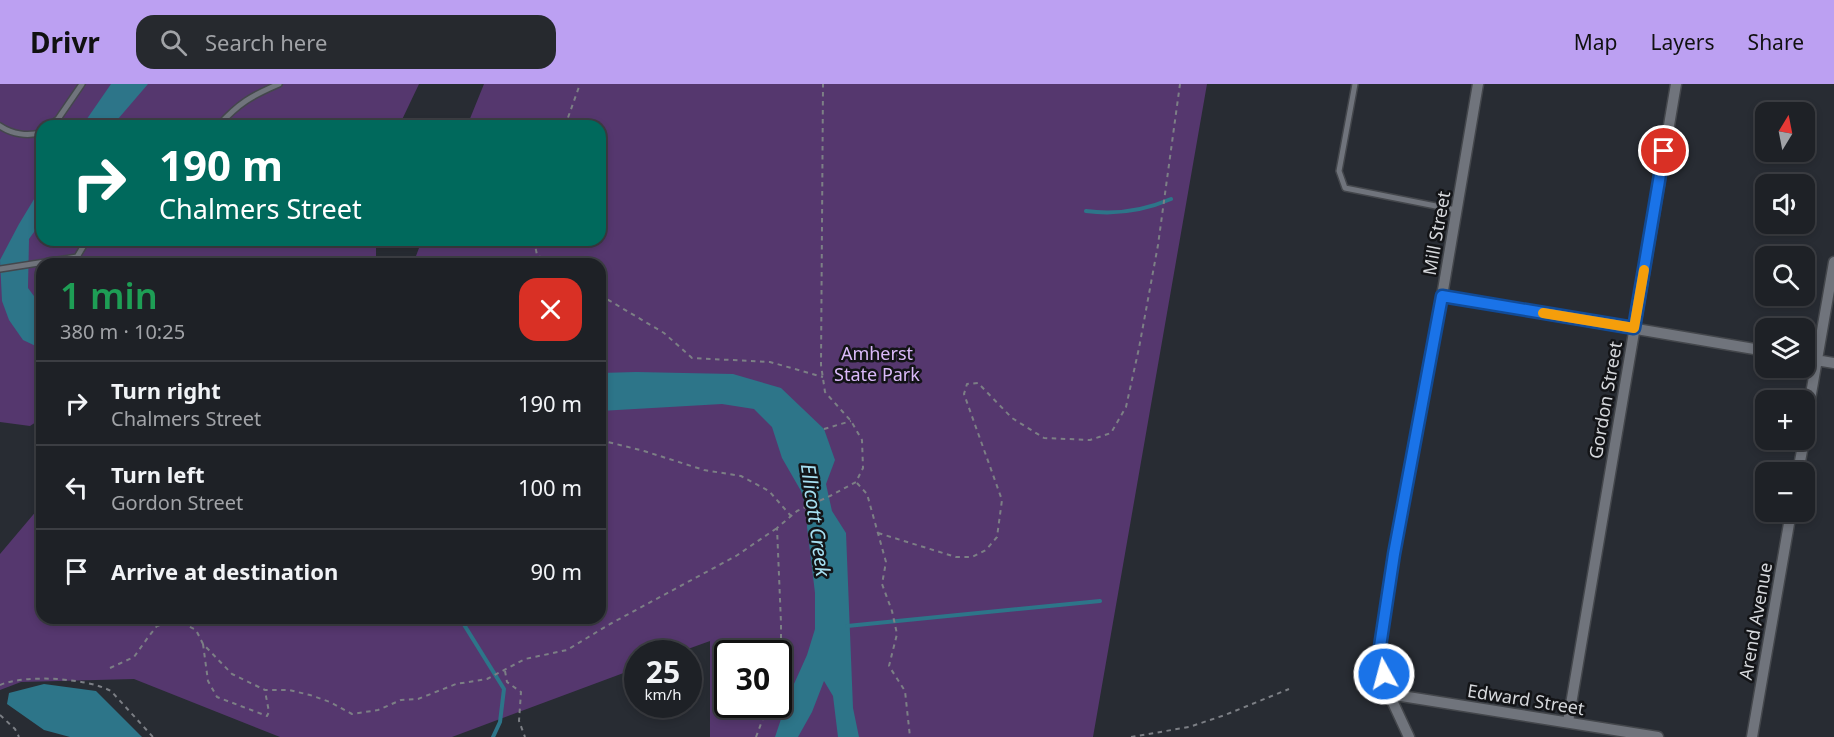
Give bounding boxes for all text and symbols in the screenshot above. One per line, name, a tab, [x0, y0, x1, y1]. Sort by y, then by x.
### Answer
search box	[136, 15, 556, 69]
text: Drivr	[30, 23, 100, 61]
icon: search	[157, 26, 190, 59]
text: Search here	[205, 27, 327, 57]
text: Map	[1574, 28, 1618, 56]
text: Layers	[1651, 28, 1715, 56]
text: Share	[1748, 28, 1804, 56]
north arrow	[1755, 102, 1815, 162]
map controls	[1755, 102, 1815, 522]
pin	[1638, 125, 1689, 176]
icon: arrive	[1647, 134, 1680, 167]
text: 190 m	[159, 136, 283, 193]
icon: right	[60, 144, 138, 222]
button: sound	[1755, 174, 1815, 234]
street label: Mill Street	[1417, 188, 1455, 277]
text: Chalmers Street	[159, 190, 362, 227]
button: search	[1755, 246, 1815, 306]
text: 1 min	[60, 271, 158, 320]
button: close	[519, 278, 582, 341]
text: 380 m · 10:25	[60, 318, 185, 345]
button: layers	[1755, 318, 1815, 378]
street label: Gordon Street	[1583, 339, 1627, 461]
park label: Amherst State Park	[834, 341, 920, 386]
text: Turn right	[111, 375, 221, 405]
icon: right	[60, 387, 93, 420]
text: 190 m	[518, 388, 582, 418]
button: +	[1755, 390, 1815, 450]
text: Chalmers Street	[111, 405, 261, 432]
text: Turn left	[111, 459, 205, 489]
water label: Ellicott Creek	[795, 462, 837, 579]
button: −	[1755, 462, 1815, 522]
icon: left	[60, 471, 93, 504]
text: 100 m	[518, 472, 582, 502]
text: Gordon Street	[111, 489, 243, 516]
icon: arrive	[60, 555, 93, 588]
text: Arrive at destination	[111, 556, 338, 586]
text: 90 m	[531, 556, 582, 586]
street label: Arend Avenue	[1733, 560, 1777, 682]
speed limit sign: 30	[714, 640, 792, 718]
position arrow	[1352, 642, 1416, 706]
text: 25	[646, 651, 680, 692]
street label: Edward Street	[1466, 678, 1587, 720]
text: km/h	[645, 684, 681, 704]

